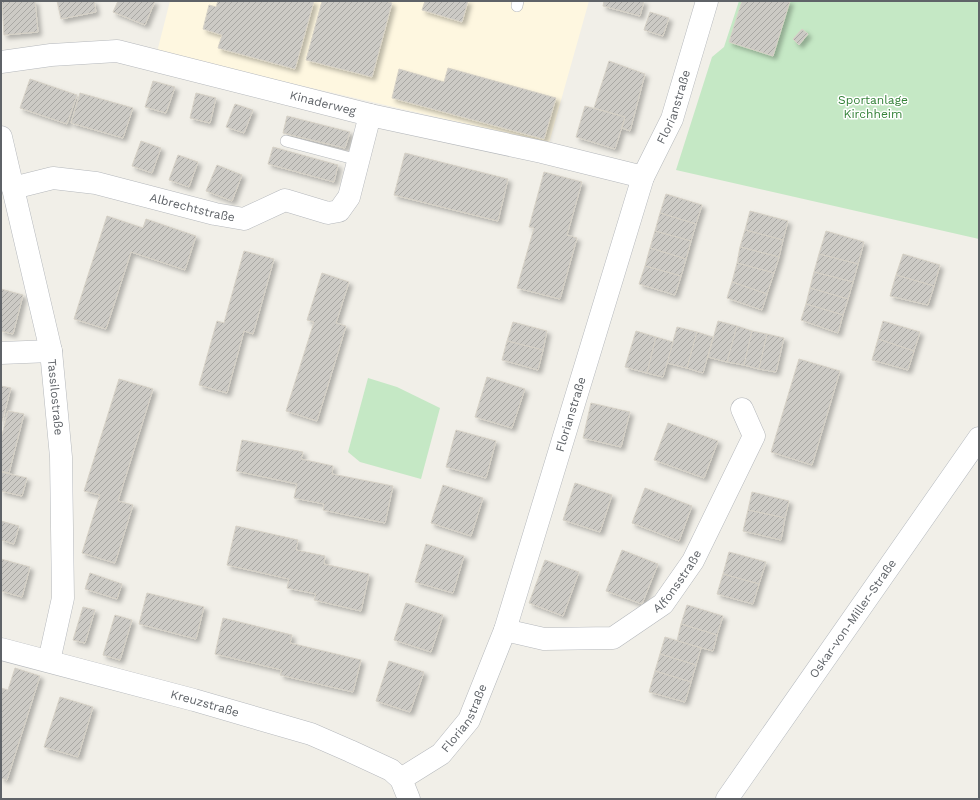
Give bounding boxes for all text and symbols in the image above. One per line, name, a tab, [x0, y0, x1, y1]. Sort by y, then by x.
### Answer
street label: Florianstraße	[654, 68, 693, 146]
street label: Kinaderweg	[288, 88, 358, 118]
park label: Sportanlage Kirchheim	[838, 93, 908, 121]
street label: Albrechtstraße	[148, 190, 236, 224]
street label: Tassilostraße	[45, 358, 66, 436]
street label: Florianstraße	[553, 375, 589, 454]
street label: Alfonsstraße	[650, 548, 704, 616]
street label: Oskar-von-Miller-Straße	[807, 556, 899, 681]
street label: Florianstraße	[438, 682, 490, 755]
street label: Kreuzstraße	[169, 687, 241, 720]

